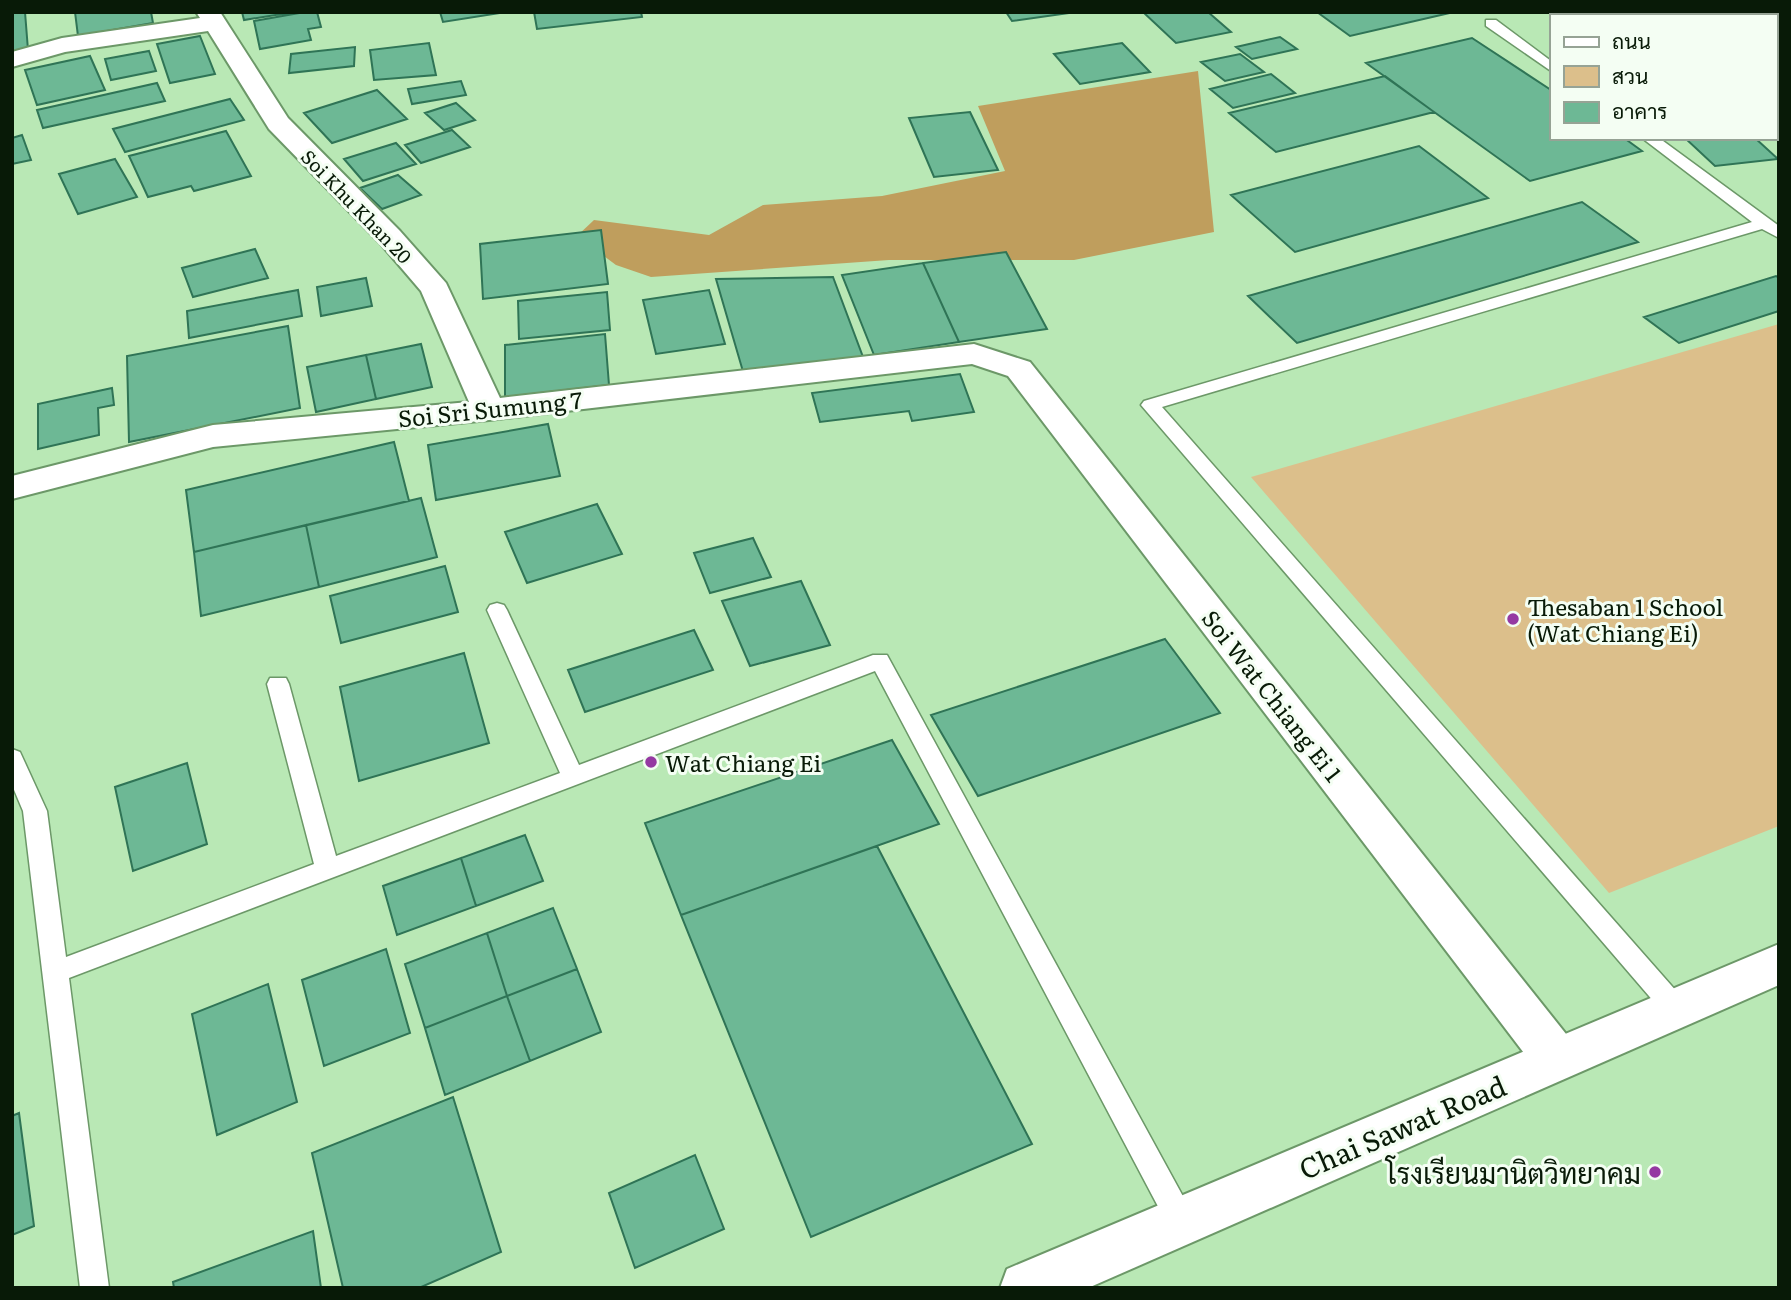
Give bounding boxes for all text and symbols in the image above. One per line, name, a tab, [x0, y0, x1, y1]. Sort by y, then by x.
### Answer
legend	[1550, 14, 1777, 140]
text: ถนน	[1612, 24, 1651, 55]
text: สวน	[1612, 59, 1648, 90]
text: อาคาร	[1612, 94, 1668, 125]
street label: Soi Khu Khan 20	[295, 143, 419, 269]
street label: Soi Sri Sumung 7	[396, 381, 584, 435]
place label: Thesaban 1 School (Wat Chiang Ei)	[1527, 589, 1724, 649]
street label: Soi Wat Chiang Ei 1	[1195, 602, 1351, 788]
marker: Thesaban 1 School (Wat Chiang Ei)	[1505, 611, 1521, 627]
place label: Wat Chiang Ei	[665, 745, 822, 779]
marker: Wat Chiang Ei	[643, 754, 659, 770]
street label: Chai Sawat Road	[1292, 1063, 1512, 1189]
place label: โรงเรียนมานิตวิทยาคม	[1384, 1151, 1641, 1193]
marker: โรงเรียนมานิตวิทยาคม	[1647, 1164, 1663, 1180]

